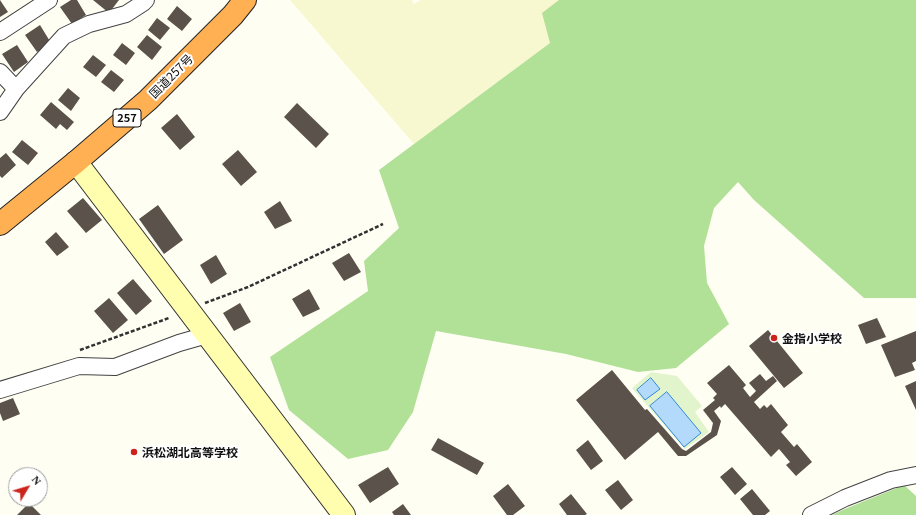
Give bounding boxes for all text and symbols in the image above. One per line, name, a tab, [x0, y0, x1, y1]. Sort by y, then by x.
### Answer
street label: 国道257号	[146, 51, 196, 101]
road number: 257	[113, 109, 141, 127]
place label: 金指小学校	[782, 331, 842, 345]
marker: 金指小学校	[769, 333, 779, 343]
place label: 浜松湖北高等学校	[142, 445, 238, 459]
marker: 浜松湖北高等学校	[129, 447, 139, 457]
north arrow	[8, 467, 48, 507]
text: N	[29, 473, 44, 487]

